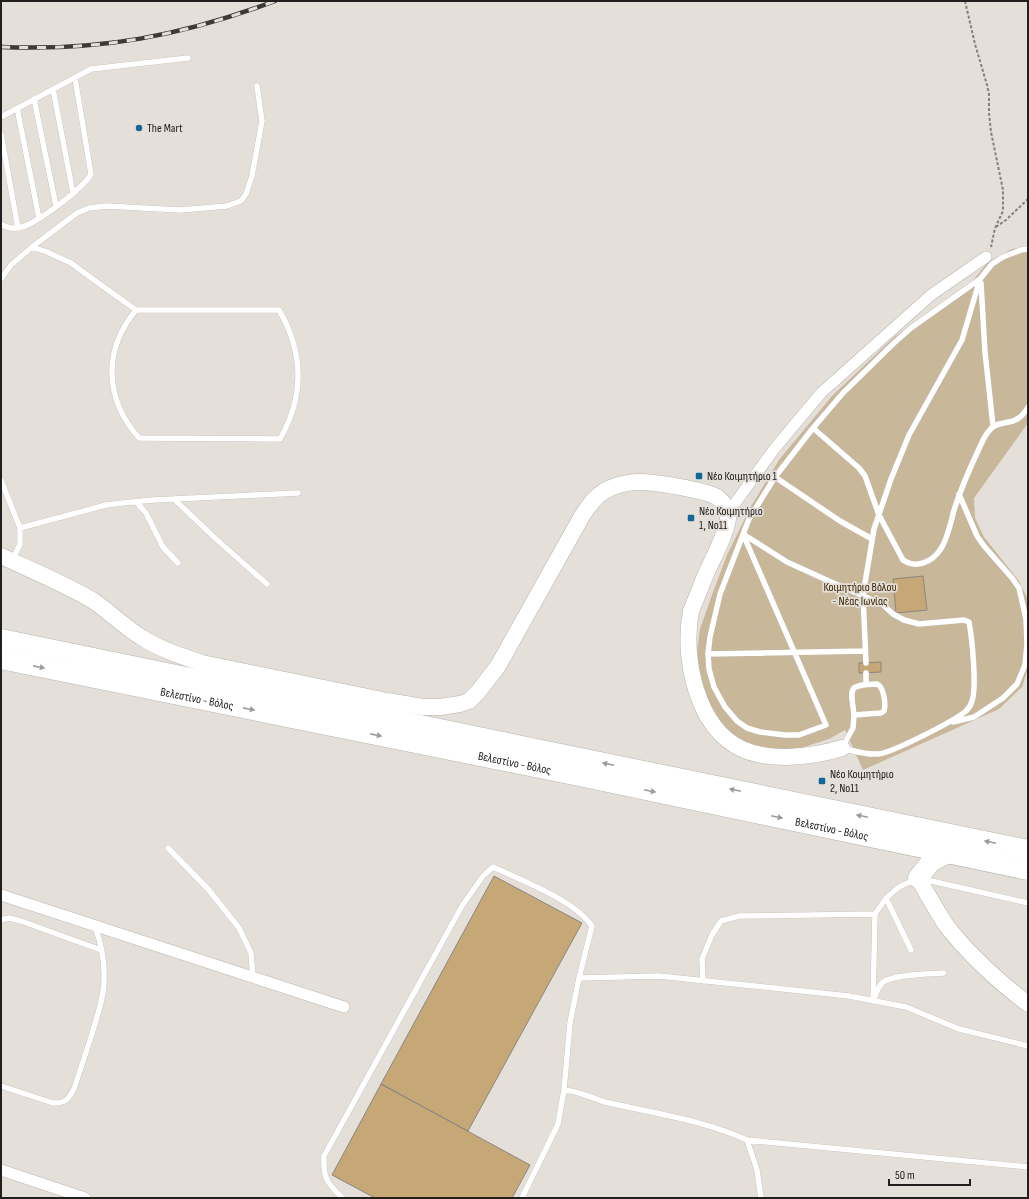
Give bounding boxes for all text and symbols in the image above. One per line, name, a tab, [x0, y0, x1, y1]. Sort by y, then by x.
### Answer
place label: The Mart	[147, 121, 183, 136]
marker: The Mart	[134, 123, 144, 133]
place label: Νέο Κοιμητήριο 1	[707, 469, 778, 484]
marker: Νέο Κοιμητήριο 1	[694, 471, 704, 481]
place label: Νέο Κοιμητήριο 1, Νο11	[699, 504, 763, 533]
marker: Νέο Κοιμητήριο 1, Νο11	[686, 513, 696, 523]
park label: Κοιμητήριο Βόλου - Νέας Ιωνίας	[823, 580, 897, 609]
one-way arrow	[33, 664, 45, 670]
street label: Βελεστίνο - Βόλος	[159, 684, 235, 713]
one-way arrow	[243, 707, 255, 713]
one-way arrow	[370, 732, 383, 738]
street label: Βελεστίνο - Βόλος	[477, 748, 553, 778]
one-way arrow	[602, 760, 614, 766]
place label: Νέο Κοιμητήριο 2, Νο11	[830, 767, 894, 796]
marker: Νέο Κοιμητήριο 2, Νο11	[817, 776, 827, 786]
one-way arrow	[729, 786, 741, 792]
one-way arrow	[643, 788, 656, 794]
one-way arrow	[856, 812, 869, 818]
one-way arrow	[771, 814, 783, 820]
street label: Βελεστίνο - Βόλος	[794, 814, 870, 844]
one-way arrow	[984, 839, 996, 845]
scale bar	[889, 1161, 970, 1187]
text: 50 m	[895, 1168, 915, 1183]

